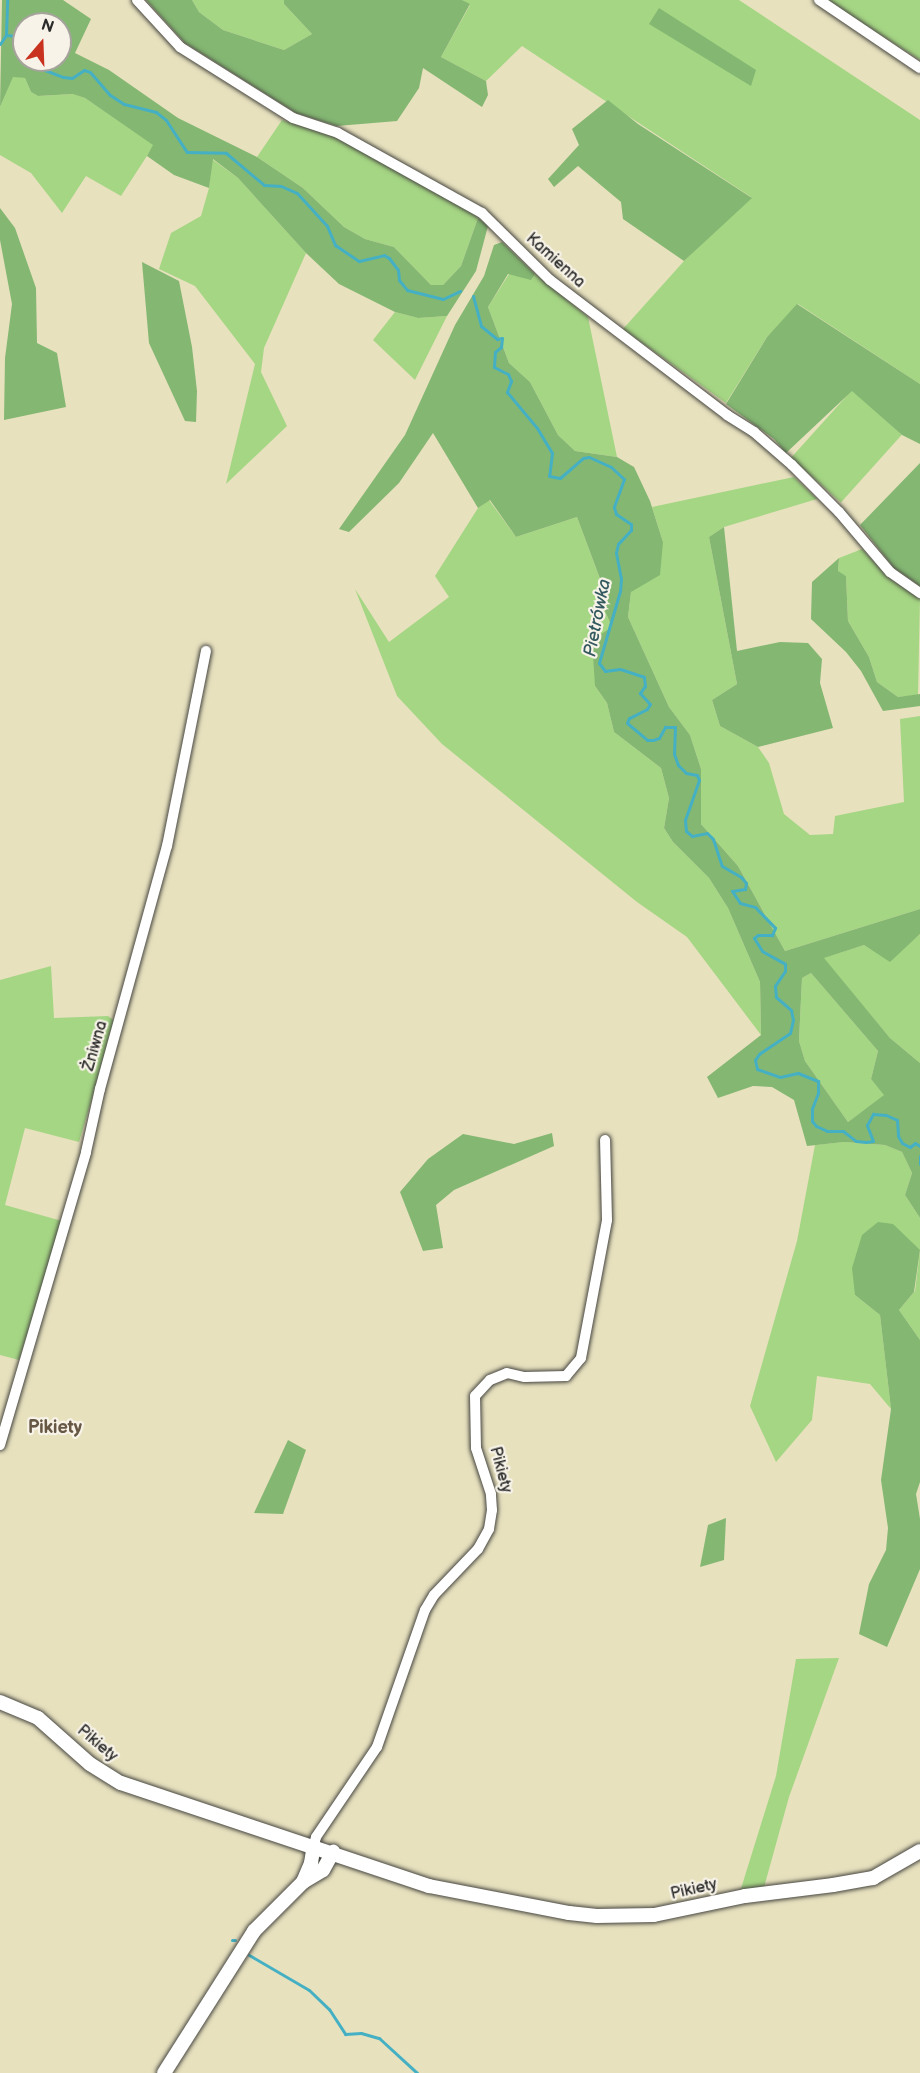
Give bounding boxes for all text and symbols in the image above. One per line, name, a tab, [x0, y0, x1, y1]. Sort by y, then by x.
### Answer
north arrow	[12, 12, 72, 72]
text: N	[39, 15, 56, 37]
street label: Kamienna	[522, 230, 588, 292]
water label: Pietrówka	[580, 577, 616, 659]
street label: Żniwna	[80, 1019, 112, 1073]
district label: Pikiety	[28, 1417, 82, 1439]
street label: Pikiety	[485, 1445, 515, 1495]
street label: Pikiety	[73, 1722, 121, 1766]
street label: Pikiety	[669, 1875, 719, 1905]

